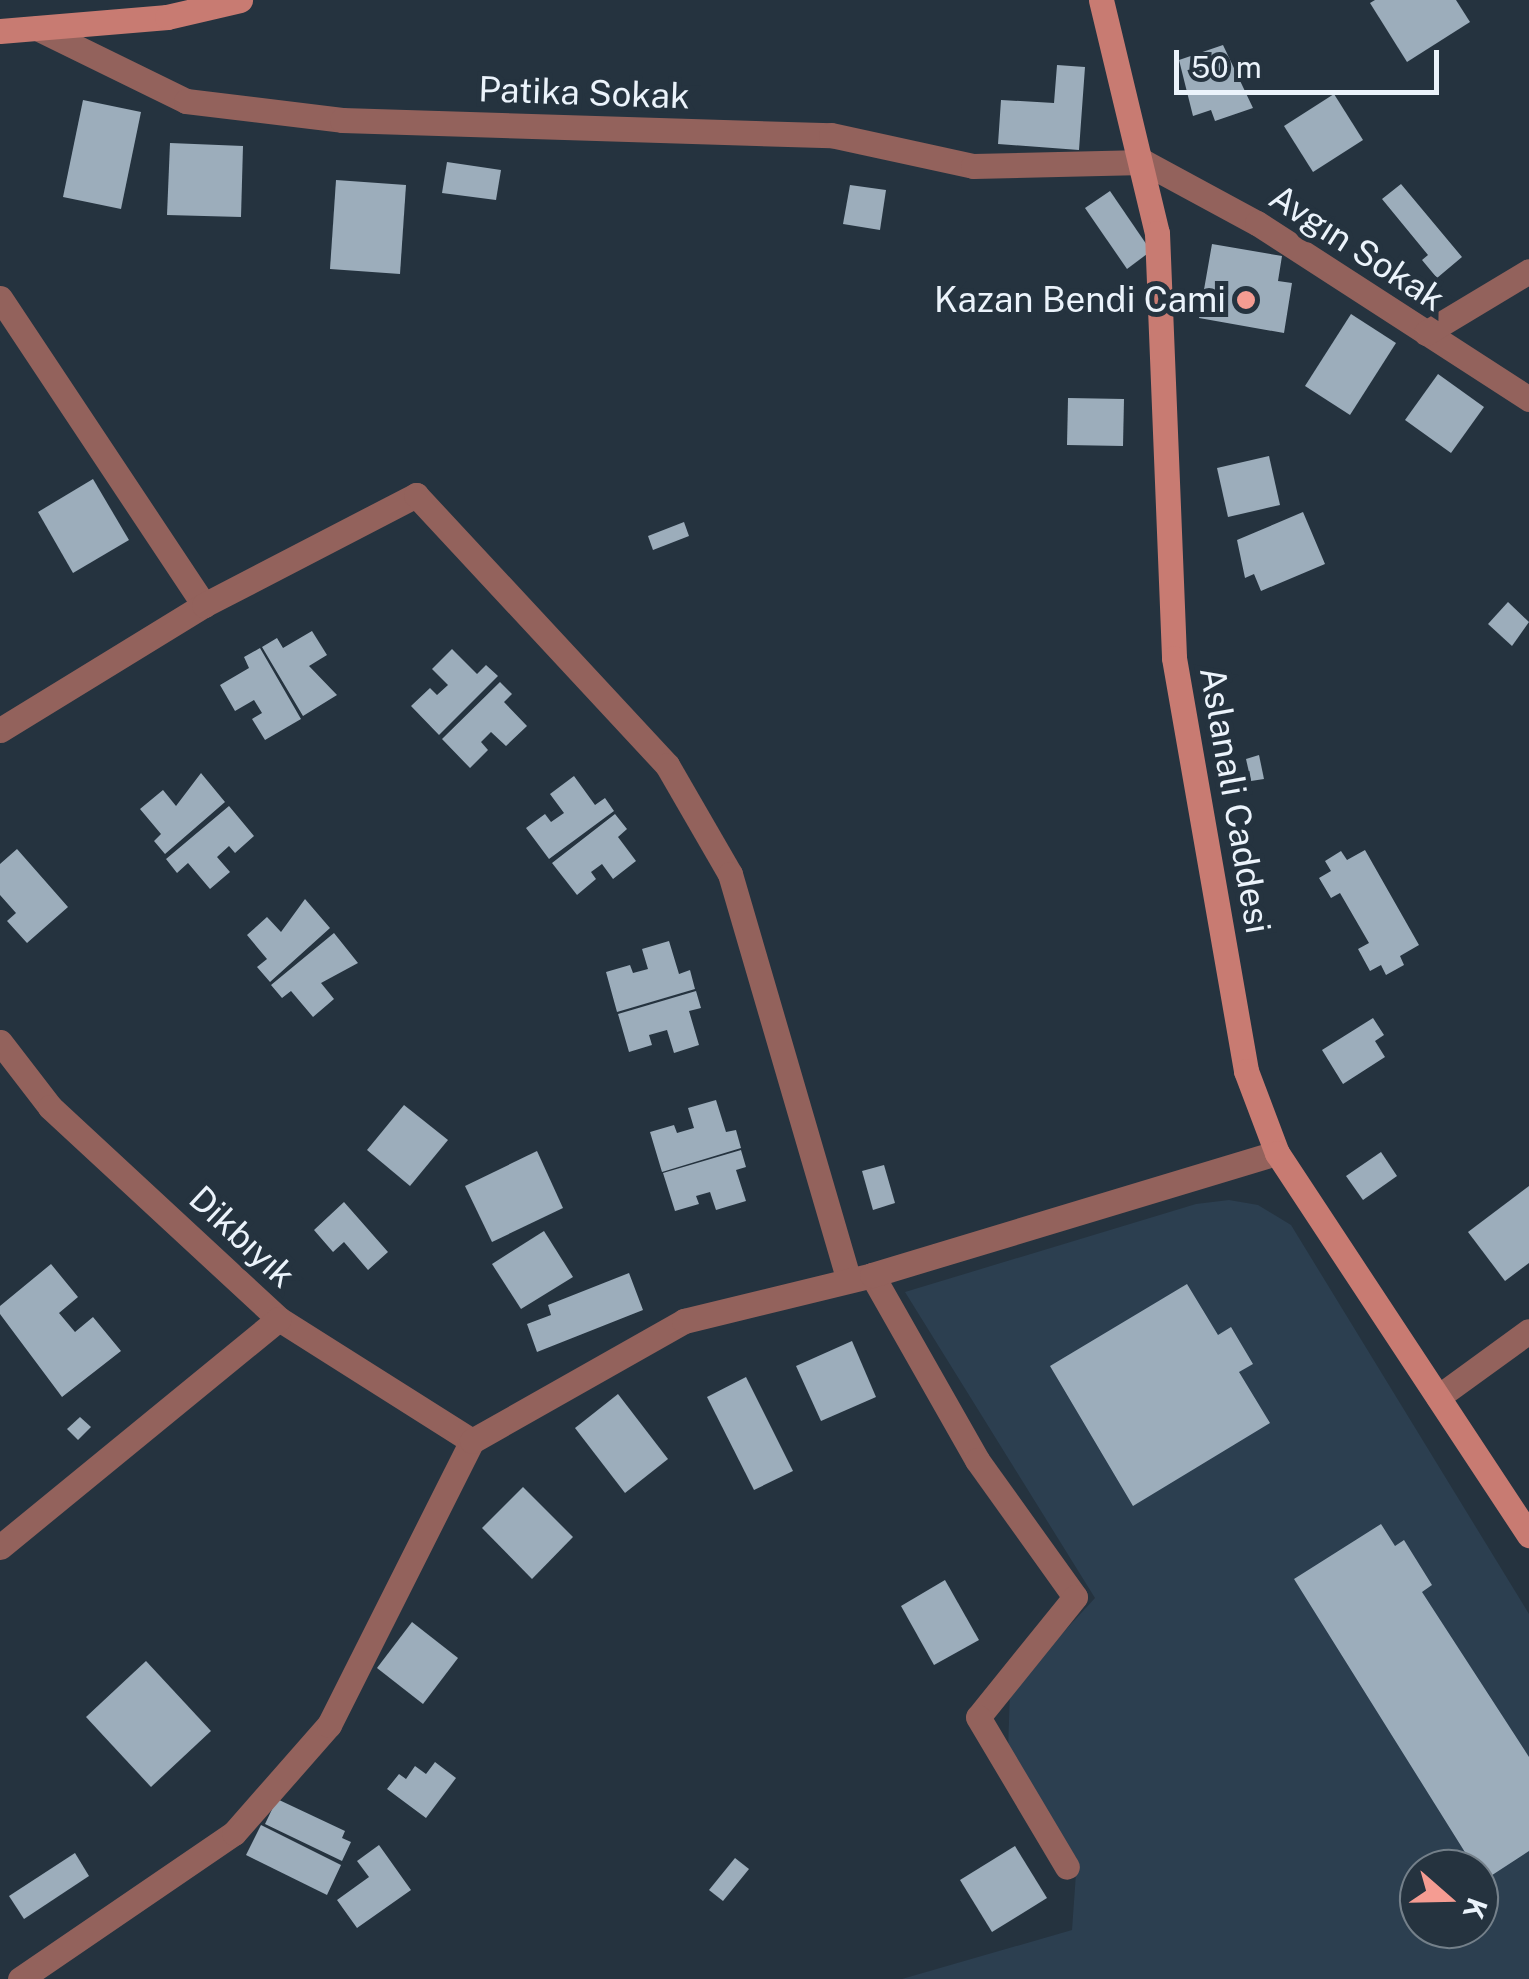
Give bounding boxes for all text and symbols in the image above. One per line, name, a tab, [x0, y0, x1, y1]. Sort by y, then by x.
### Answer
scale bar	[1179, 30, 1444, 92]
text: 50 m	[1191, 49, 1262, 85]
street label: Patika Sokak	[478, 68, 690, 118]
street label: Avgın Sokak	[1262, 176, 1452, 320]
place label: Kazan Bendi Cami	[934, 279, 1226, 321]
marker: Kazan Bendi Cami	[1235, 289, 1257, 311]
street label: Aslanali Caddesi	[1191, 663, 1279, 937]
street label: Dikbıyık	[180, 1178, 304, 1296]
north arrow	[1399, 1849, 1499, 1949]
text: K	[1457, 1894, 1495, 1924]

